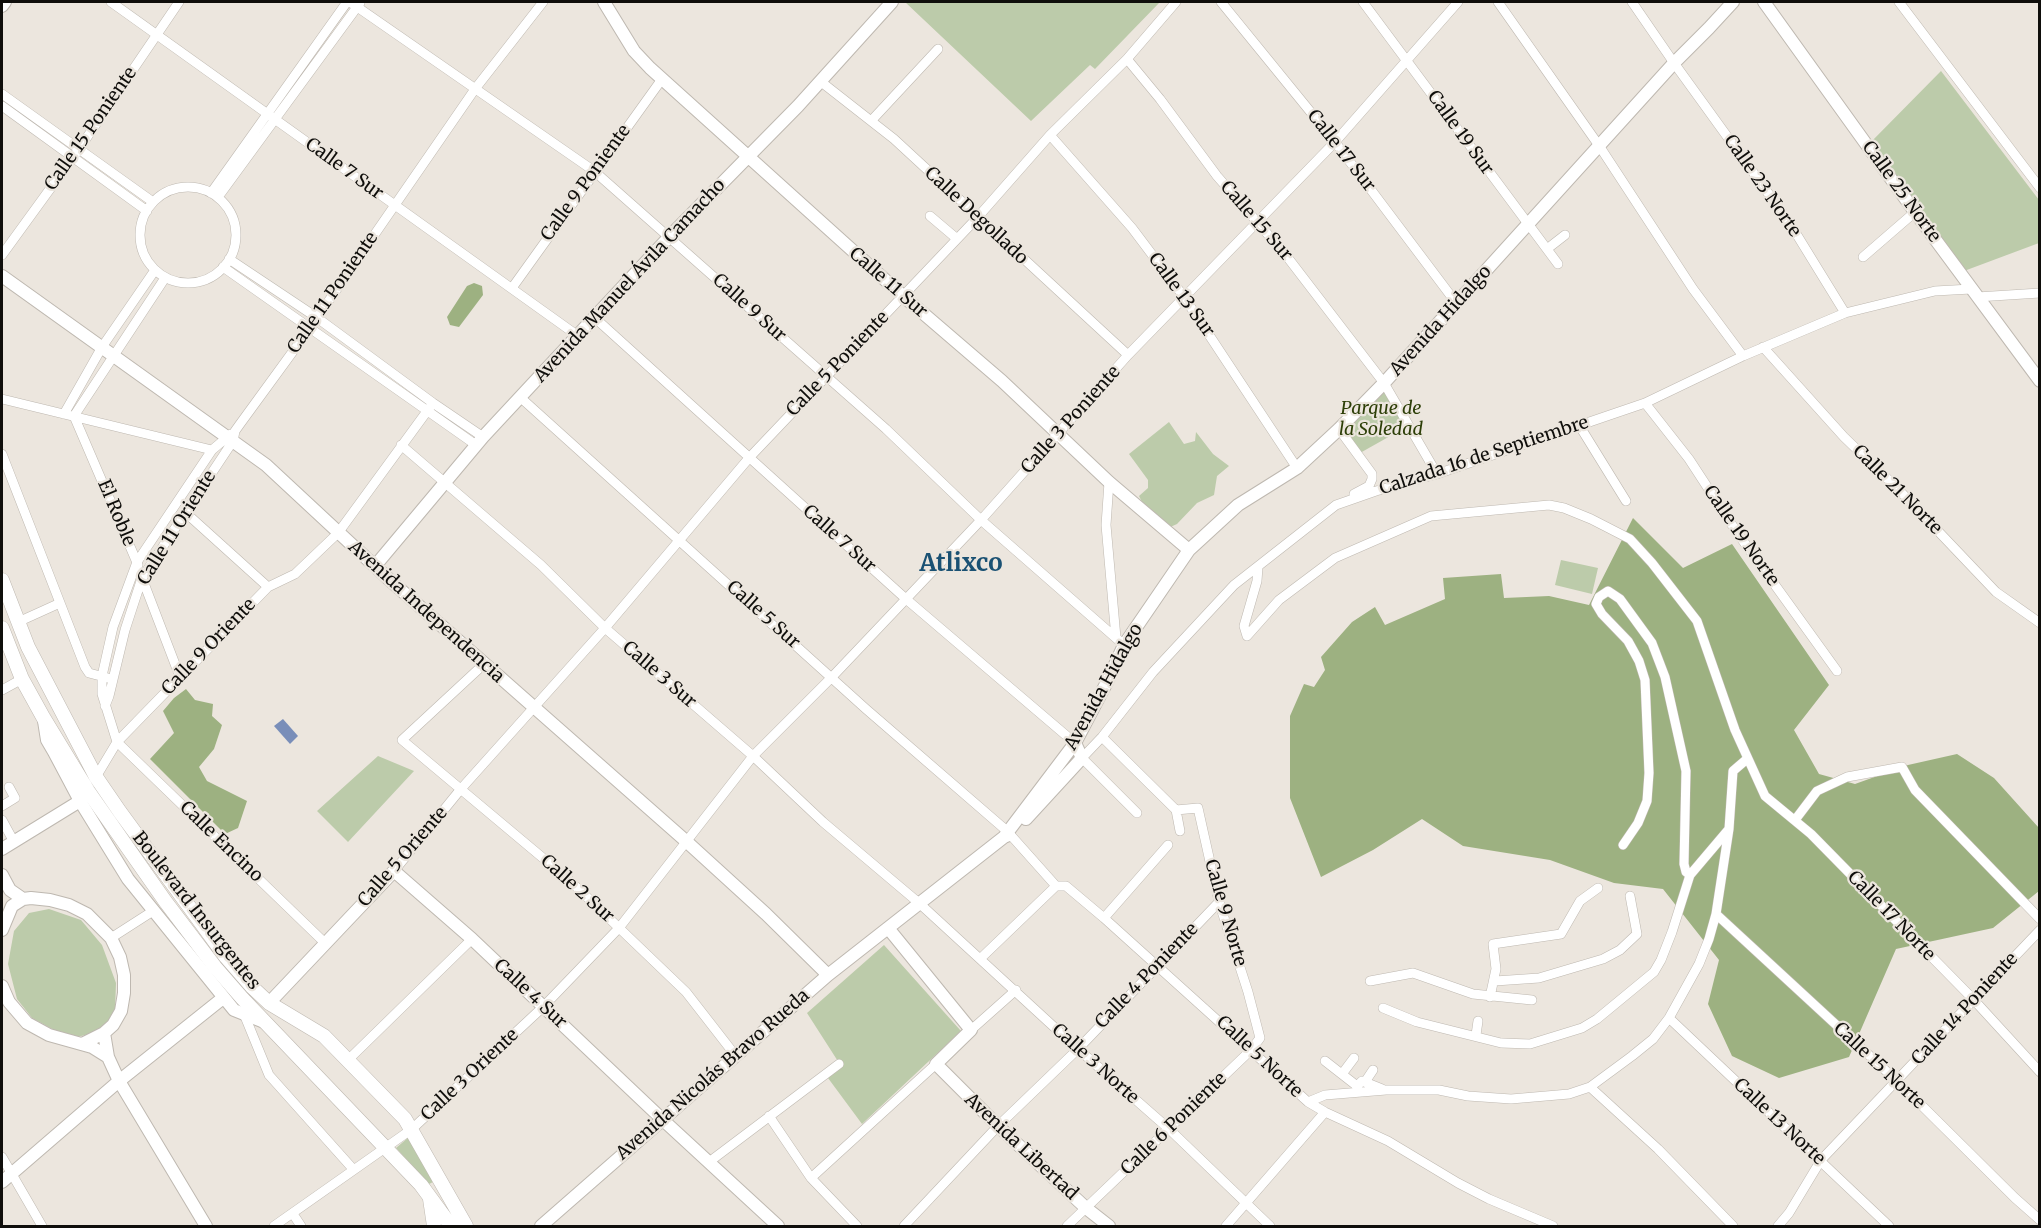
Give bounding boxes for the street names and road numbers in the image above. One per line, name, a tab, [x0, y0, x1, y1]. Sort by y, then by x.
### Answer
street label: Calle 15 Poniente	[40, 63, 142, 195]
street label: Calle 19 Sur	[1422, 87, 1498, 179]
street label: Calle 17 Sur	[1302, 106, 1380, 196]
street label: Calle 9 Poniente	[537, 121, 635, 245]
street label: Calle 23 Norte	[1719, 131, 1805, 241]
street label: Calle 7 Sur	[301, 134, 387, 204]
street label: Calle 25 Norte	[1857, 137, 1945, 247]
street label: Calle Degollado	[920, 163, 1032, 269]
street label: Avenida Manuel Ávila Camacho	[530, 175, 730, 387]
street label: Calle 15 Sur	[1216, 177, 1296, 265]
street label: Calle 11 Poniente	[283, 228, 383, 358]
street label: Calle 11 Sur	[845, 243, 931, 323]
street label: Calle 13 Sur	[1143, 249, 1219, 341]
street label: Avenida Hidalgo	[1386, 261, 1496, 381]
street label: Calle 9 Sur	[708, 269, 790, 347]
street label: Calle 5 Poniente	[782, 307, 894, 421]
street label: Calle 3 Poniente	[1017, 362, 1125, 478]
street label: Calzada 16 de Septiembre	[1377, 412, 1591, 500]
street label: Calle 21 Norte	[1848, 441, 1946, 539]
street label: Calle 11 Oriente	[133, 467, 221, 589]
street label: El Roble	[92, 477, 140, 549]
street label: Calle 19 Norte	[1699, 482, 1783, 590]
street label: Calle 7 Sur	[798, 501, 880, 577]
street label: Avenida Independencia	[344, 536, 508, 688]
street label: Calle 5 Sur	[722, 577, 804, 653]
street label: Calle 9 Oriente	[158, 594, 260, 700]
street label: Avenida Hidalgo	[1060, 620, 1148, 754]
street label: Calle 3 Sur	[618, 637, 700, 713]
street label: Calle Encino	[175, 797, 267, 887]
street label: Calle 5 Oriente	[354, 803, 452, 911]
street label: Boulevard Insurgentes	[128, 828, 264, 994]
street label: Calle 2 Sur	[536, 850, 618, 928]
street label: Calle 9 Norte	[1199, 857, 1251, 969]
street label: Calle 17 Norte	[1843, 867, 1939, 965]
street label: Calle 4 Poniente	[1091, 919, 1203, 1033]
street label: Calle 14 Poniente	[1907, 948, 2023, 1070]
street label: Calle 4 Sur	[489, 955, 571, 1033]
street label: Avenida Nicolás Bravo Rueda	[612, 985, 814, 1165]
street label: Calle 5 Norte	[1212, 1012, 1306, 1102]
street label: Calle 15 Norte	[1829, 1018, 1929, 1114]
street label: Calle 3 Norte	[1047, 1019, 1143, 1109]
street label: Calle 3 Oriente	[417, 1024, 523, 1126]
street label: Calle 6 Poniente	[1117, 1068, 1231, 1180]
street label: Calle 13 Norte	[1729, 1074, 1829, 1170]
street label: Avenida Libertad	[960, 1089, 1082, 1205]

